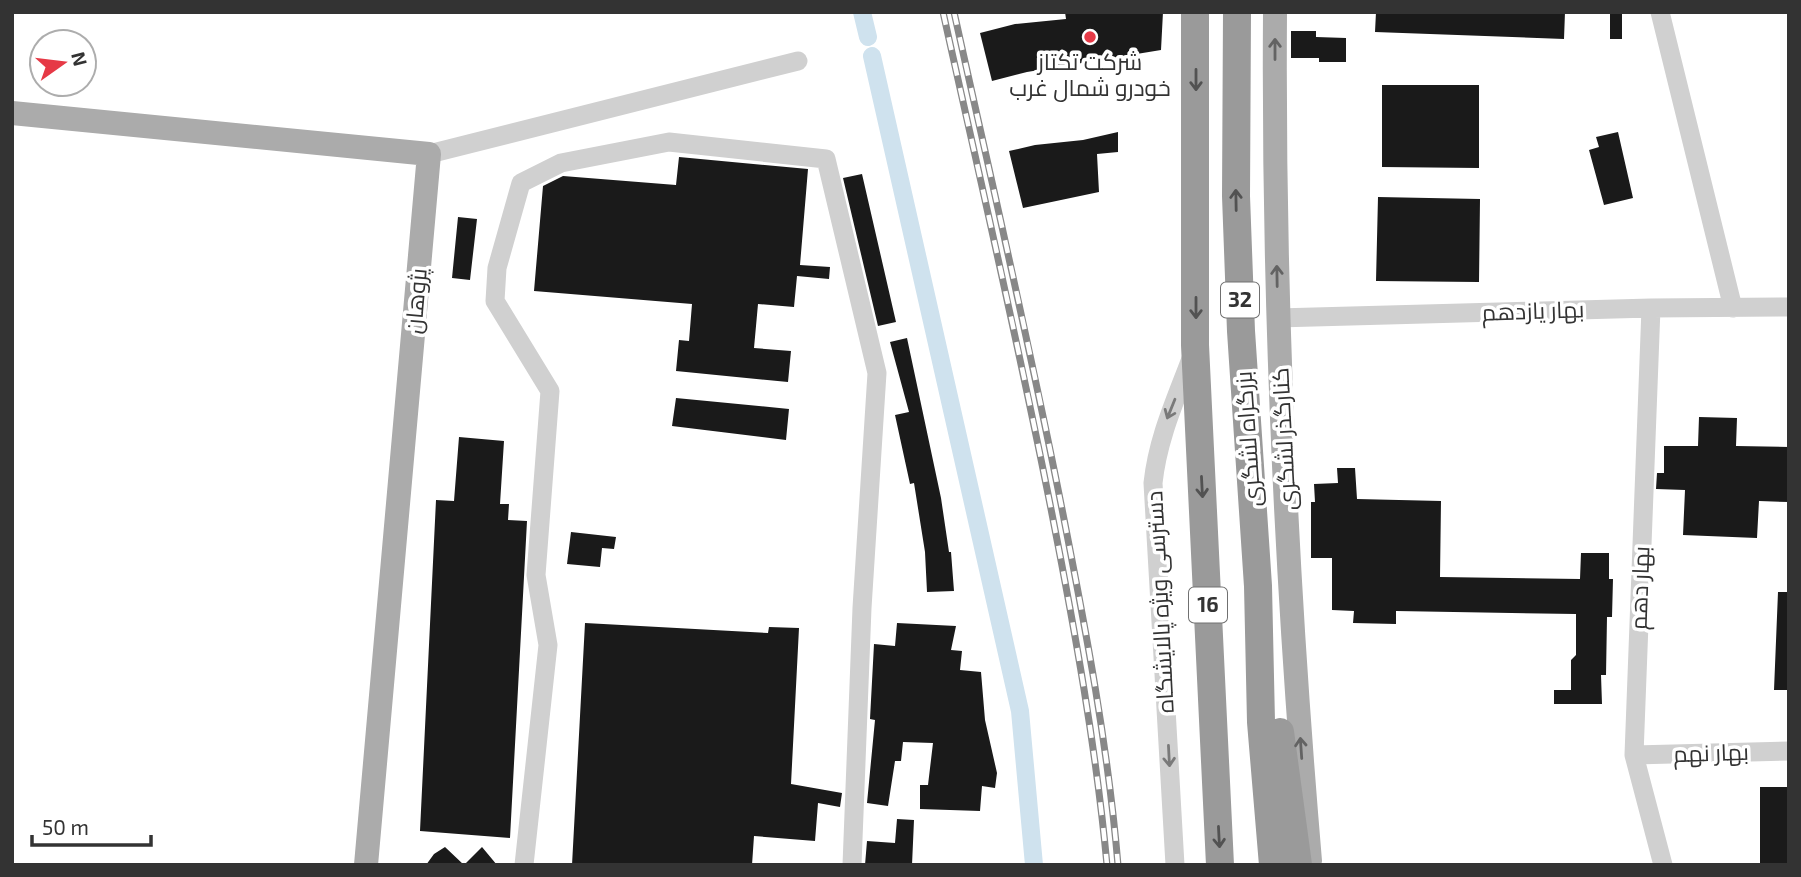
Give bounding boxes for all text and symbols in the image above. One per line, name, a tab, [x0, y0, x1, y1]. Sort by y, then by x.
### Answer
north arrow	[28, 28, 98, 98]
marker: شرکت تکتاز خودرو شمال غرب	[1082, 29, 1098, 45]
one-way arrow	[1268, 37, 1282, 60]
place label: شرکت تکتاز خودرو شمال غرب	[1009, 47, 1171, 102]
text: N	[67, 49, 93, 68]
one-way arrow	[1189, 69, 1203, 92]
one-way arrow	[1230, 189, 1243, 212]
one-way arrow	[1270, 265, 1284, 288]
street label: پژوهان	[398, 267, 434, 335]
road number: 32	[1221, 282, 1259, 318]
street label: بهار یازدهم	[1481, 294, 1585, 329]
one-way arrow	[1189, 296, 1203, 319]
street label: کنارگذر لشگری	[1265, 367, 1302, 511]
street label: بزرگراه لشگری	[1228, 370, 1267, 508]
one-way arrow	[1164, 398, 1177, 419]
one-way arrow	[1196, 475, 1209, 498]
street label: دسترسی ویژه پالایشگاه	[1139, 490, 1181, 714]
street label: بهار دهم	[1624, 546, 1657, 630]
road number: 16	[1189, 588, 1227, 622]
one-way arrow	[1294, 737, 1307, 760]
street label: بهار نهم	[1673, 737, 1749, 770]
one-way arrow	[1163, 744, 1176, 767]
scale bar	[32, 804, 150, 848]
text: 50 m	[42, 814, 89, 839]
one-way arrow	[1213, 825, 1226, 848]

